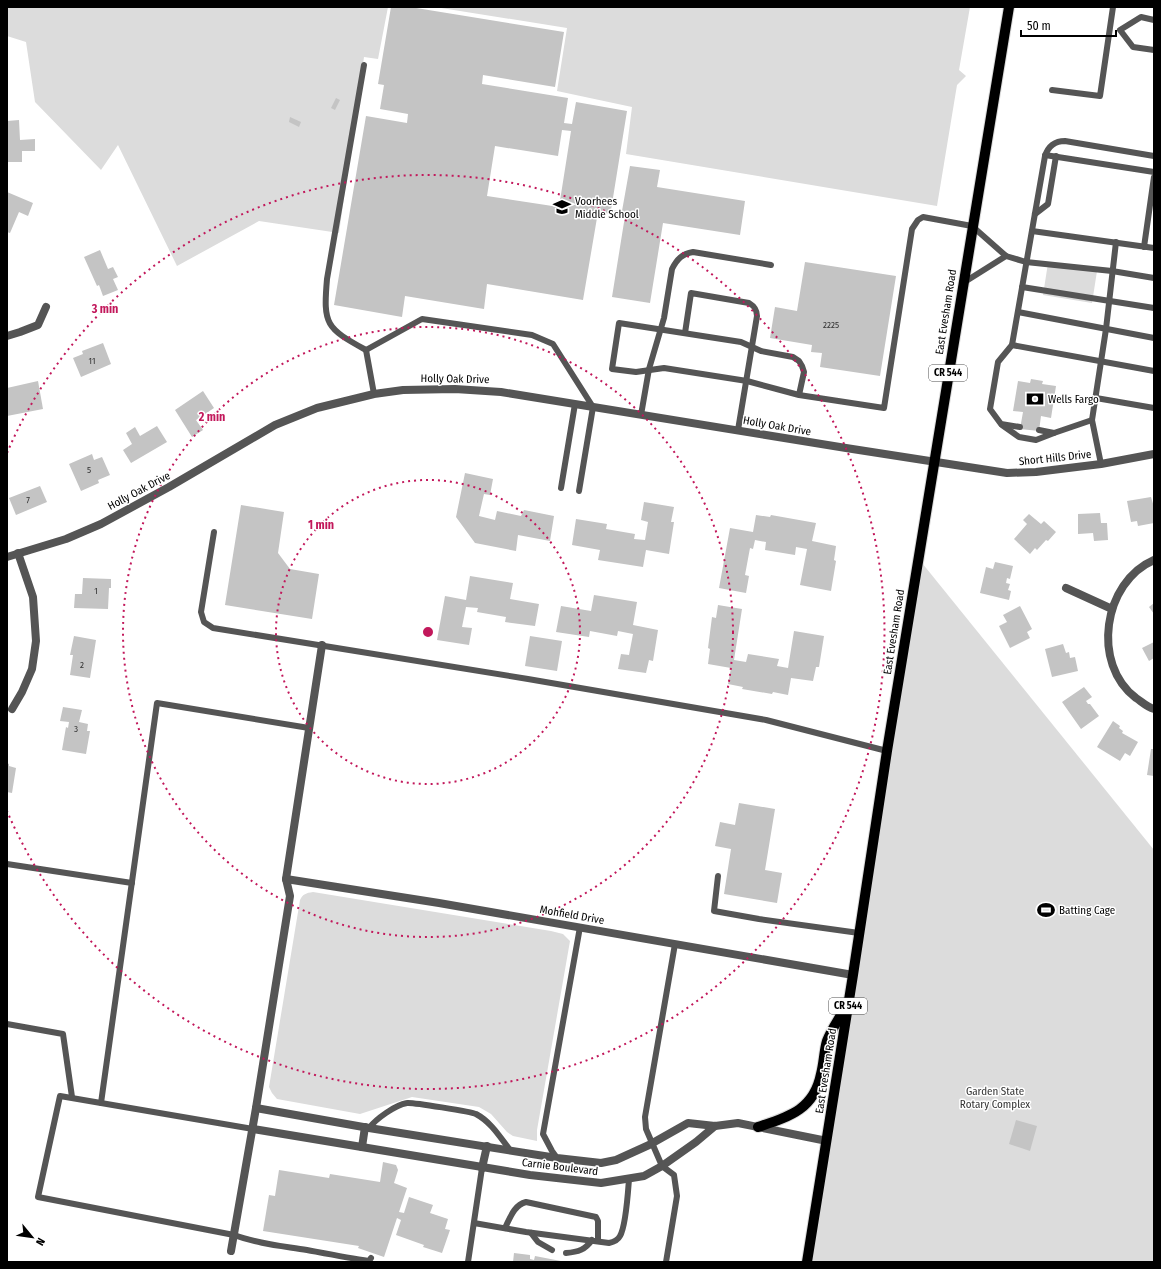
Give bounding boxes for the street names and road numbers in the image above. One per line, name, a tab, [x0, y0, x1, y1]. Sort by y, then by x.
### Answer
street label: East Evesham Road	[933, 268, 959, 356]
road number: CR 544	[929, 365, 967, 381]
street label: Holly Oak Drive	[420, 372, 490, 386]
street label: Holly Oak Drive	[742, 414, 812, 438]
street label: Short Hills Drive	[1018, 448, 1092, 468]
street label: Holly Oak Drive	[106, 469, 172, 513]
street label: East Evesham Road	[881, 588, 907, 676]
street label: Mohfield Drive	[539, 903, 605, 927]
road number: CR 544	[829, 998, 867, 1014]
street label: East Evesham Road	[813, 1027, 839, 1115]
street label: Carnie Boulevard	[521, 1156, 599, 1178]

